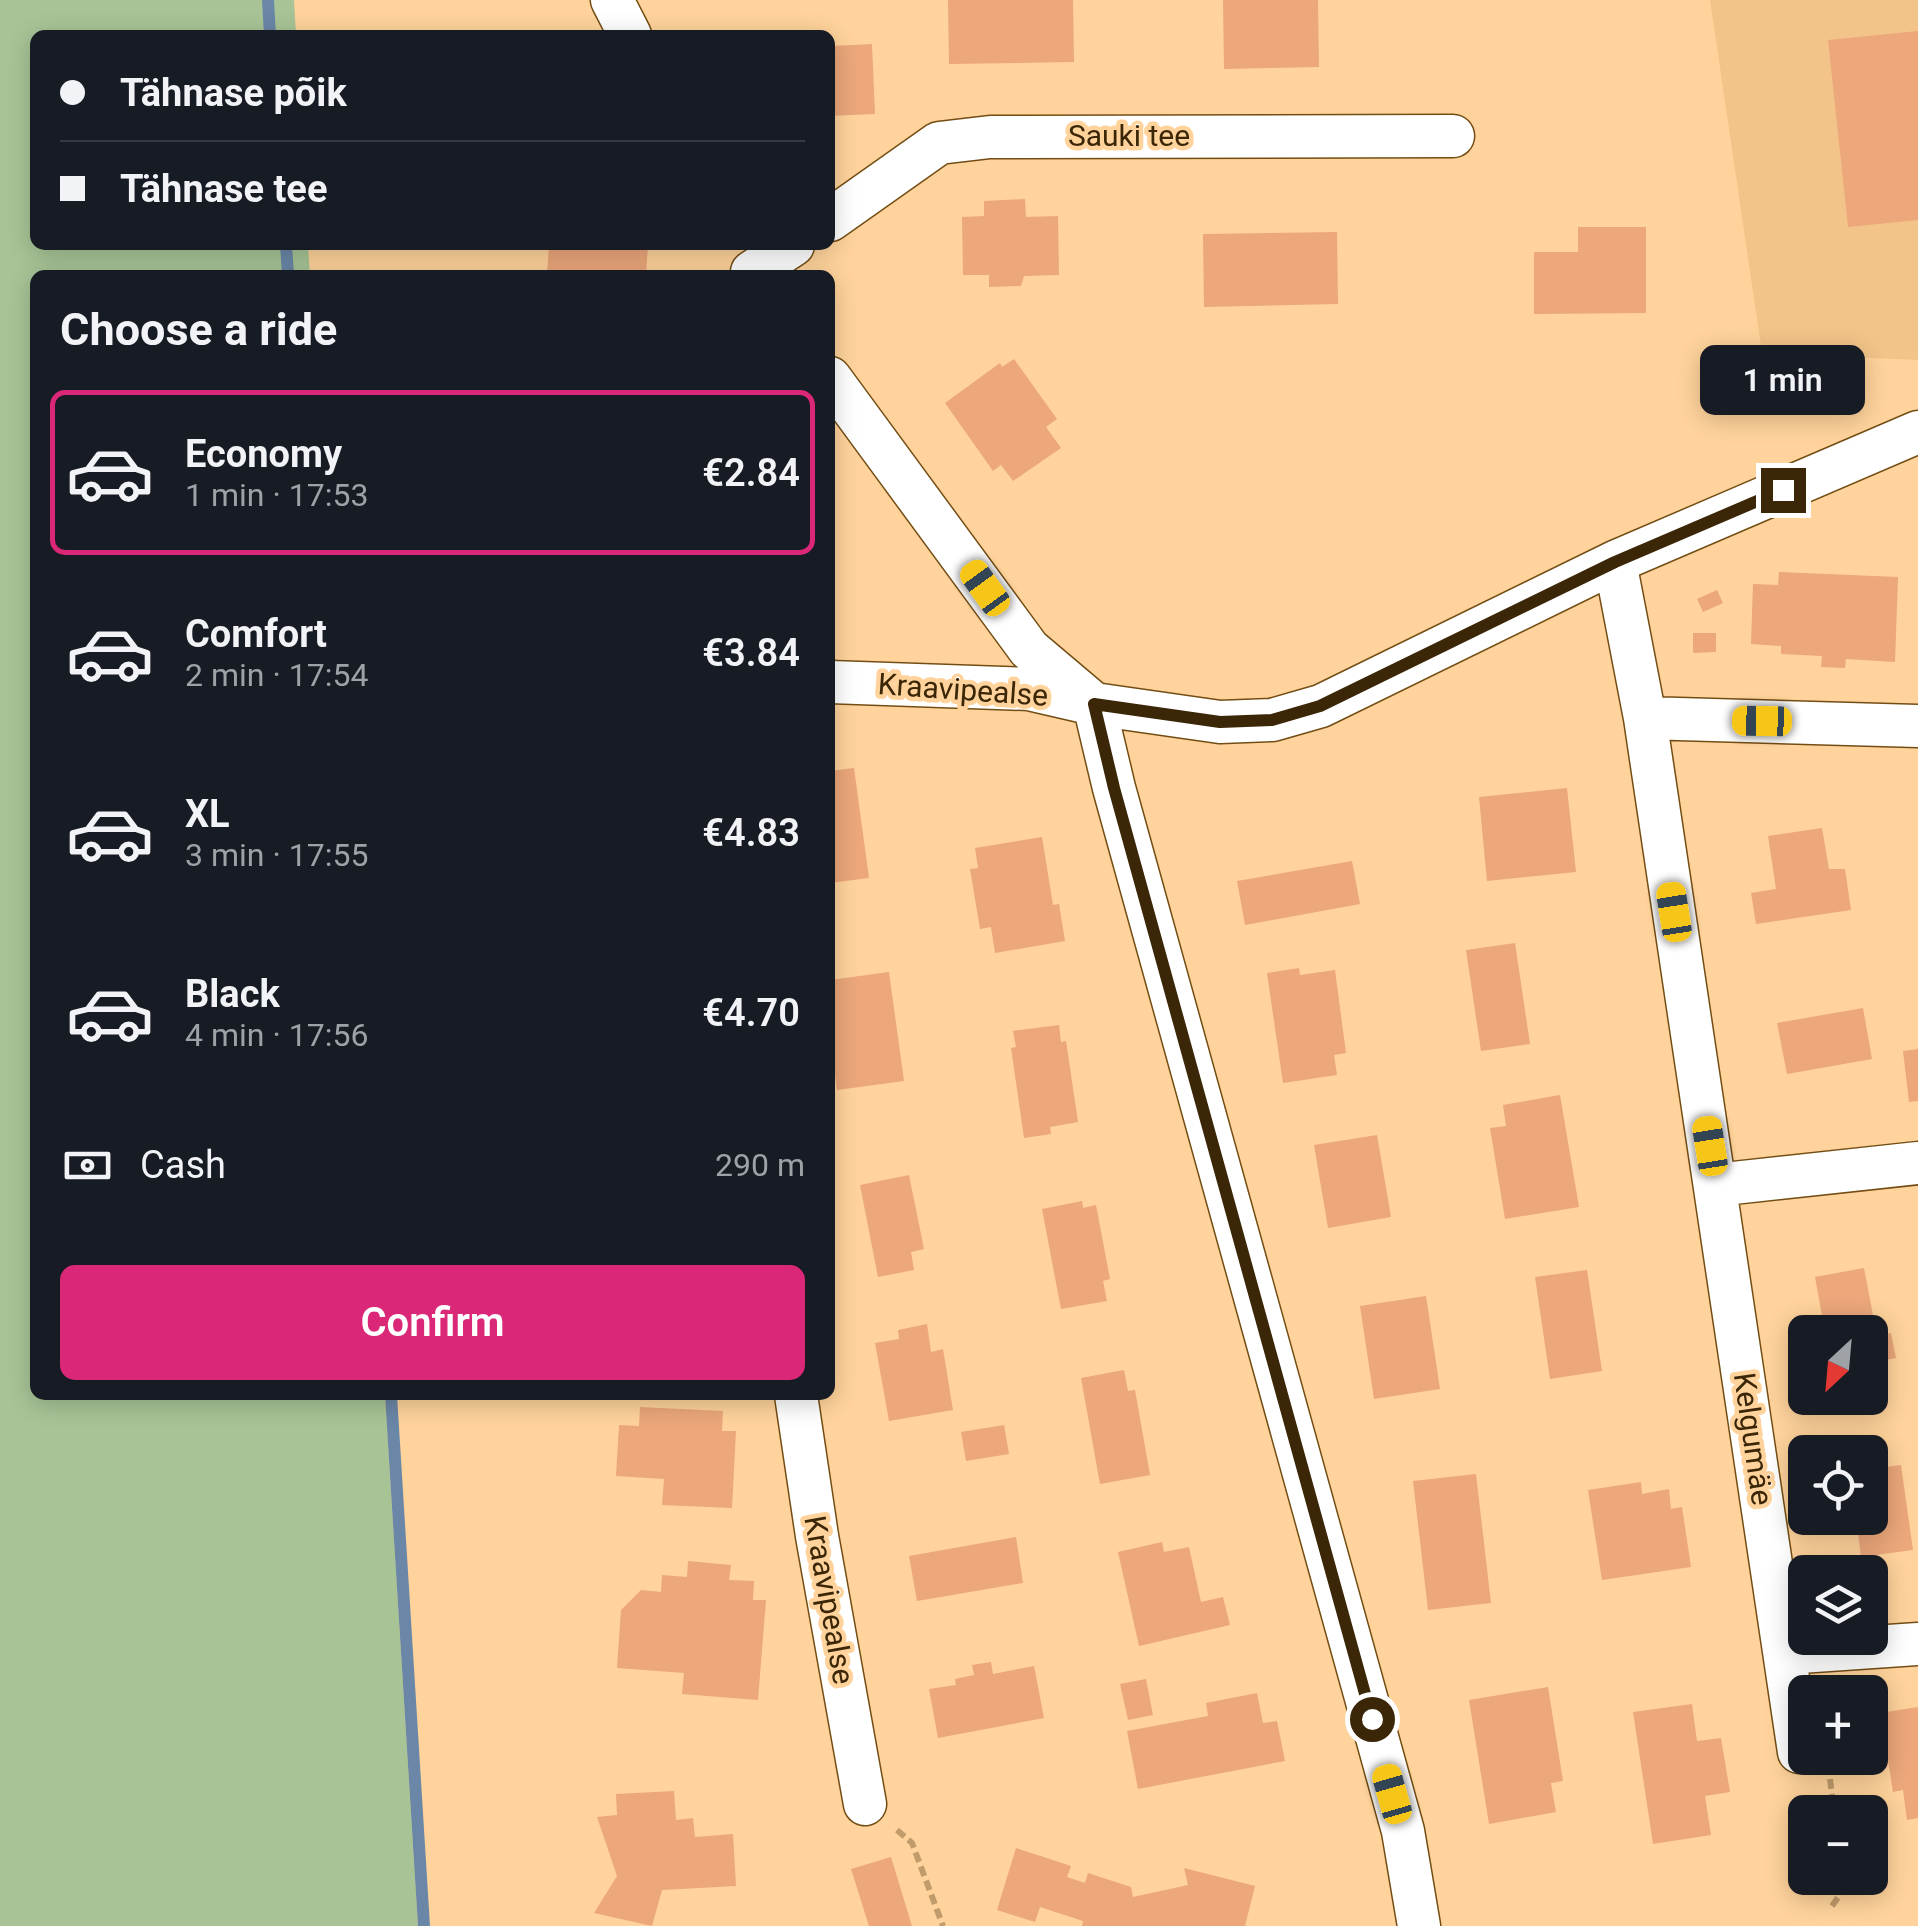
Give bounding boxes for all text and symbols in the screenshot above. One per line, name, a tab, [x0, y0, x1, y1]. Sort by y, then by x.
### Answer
text: Tähnase põik	[120, 71, 347, 115]
street label: Sauki tee	[1068, 118, 1190, 153]
text: Tähnase tee	[120, 167, 327, 211]
text: Choose a ride	[60, 303, 337, 356]
callout: 1 min	[1700, 345, 1866, 415]
text: 1 min	[1742, 361, 1823, 399]
icon: car	[65, 428, 155, 518]
text: Economy	[185, 432, 342, 476]
text: €2.84	[702, 451, 800, 495]
route end	[1761, 468, 1806, 513]
text: 1 min · 17:53	[185, 476, 368, 514]
car	[955, 555, 1015, 621]
icon: car	[65, 608, 155, 698]
text: Comfort	[185, 612, 327, 656]
text: €3.84	[702, 631, 800, 675]
text: 2 min · 17:54	[185, 656, 368, 694]
street label: Kraavipealse	[877, 666, 1049, 713]
car	[1732, 705, 1792, 737]
icon: car	[65, 788, 155, 878]
text: XL	[185, 792, 230, 836]
text: €4.83	[702, 811, 800, 855]
text: 3 min · 17:55	[185, 836, 368, 874]
car	[1654, 880, 1694, 944]
icon: car	[65, 968, 155, 1058]
text: Black	[185, 972, 280, 1016]
text: €4.70	[702, 991, 800, 1035]
text: 4 min · 17:56	[185, 1016, 368, 1054]
car	[1690, 1114, 1730, 1178]
icon: cash	[60, 1138, 115, 1193]
text: Cash	[140, 1143, 226, 1187]
text: 290 m	[715, 1146, 805, 1184]
button: Confirm	[60, 1265, 805, 1380]
north arrow	[1788, 1315, 1888, 1415]
map controls	[1788, 1315, 1888, 1895]
street label: Kelgumäe	[1727, 1370, 1780, 1508]
button: locate	[1788, 1435, 1888, 1535]
street label: Kraavipealse	[797, 1513, 862, 1687]
button: layers	[1788, 1555, 1888, 1655]
button: +	[1788, 1675, 1888, 1775]
route start	[1350, 1697, 1395, 1742]
car	[1369, 1761, 1415, 1827]
button: −	[1788, 1795, 1888, 1895]

